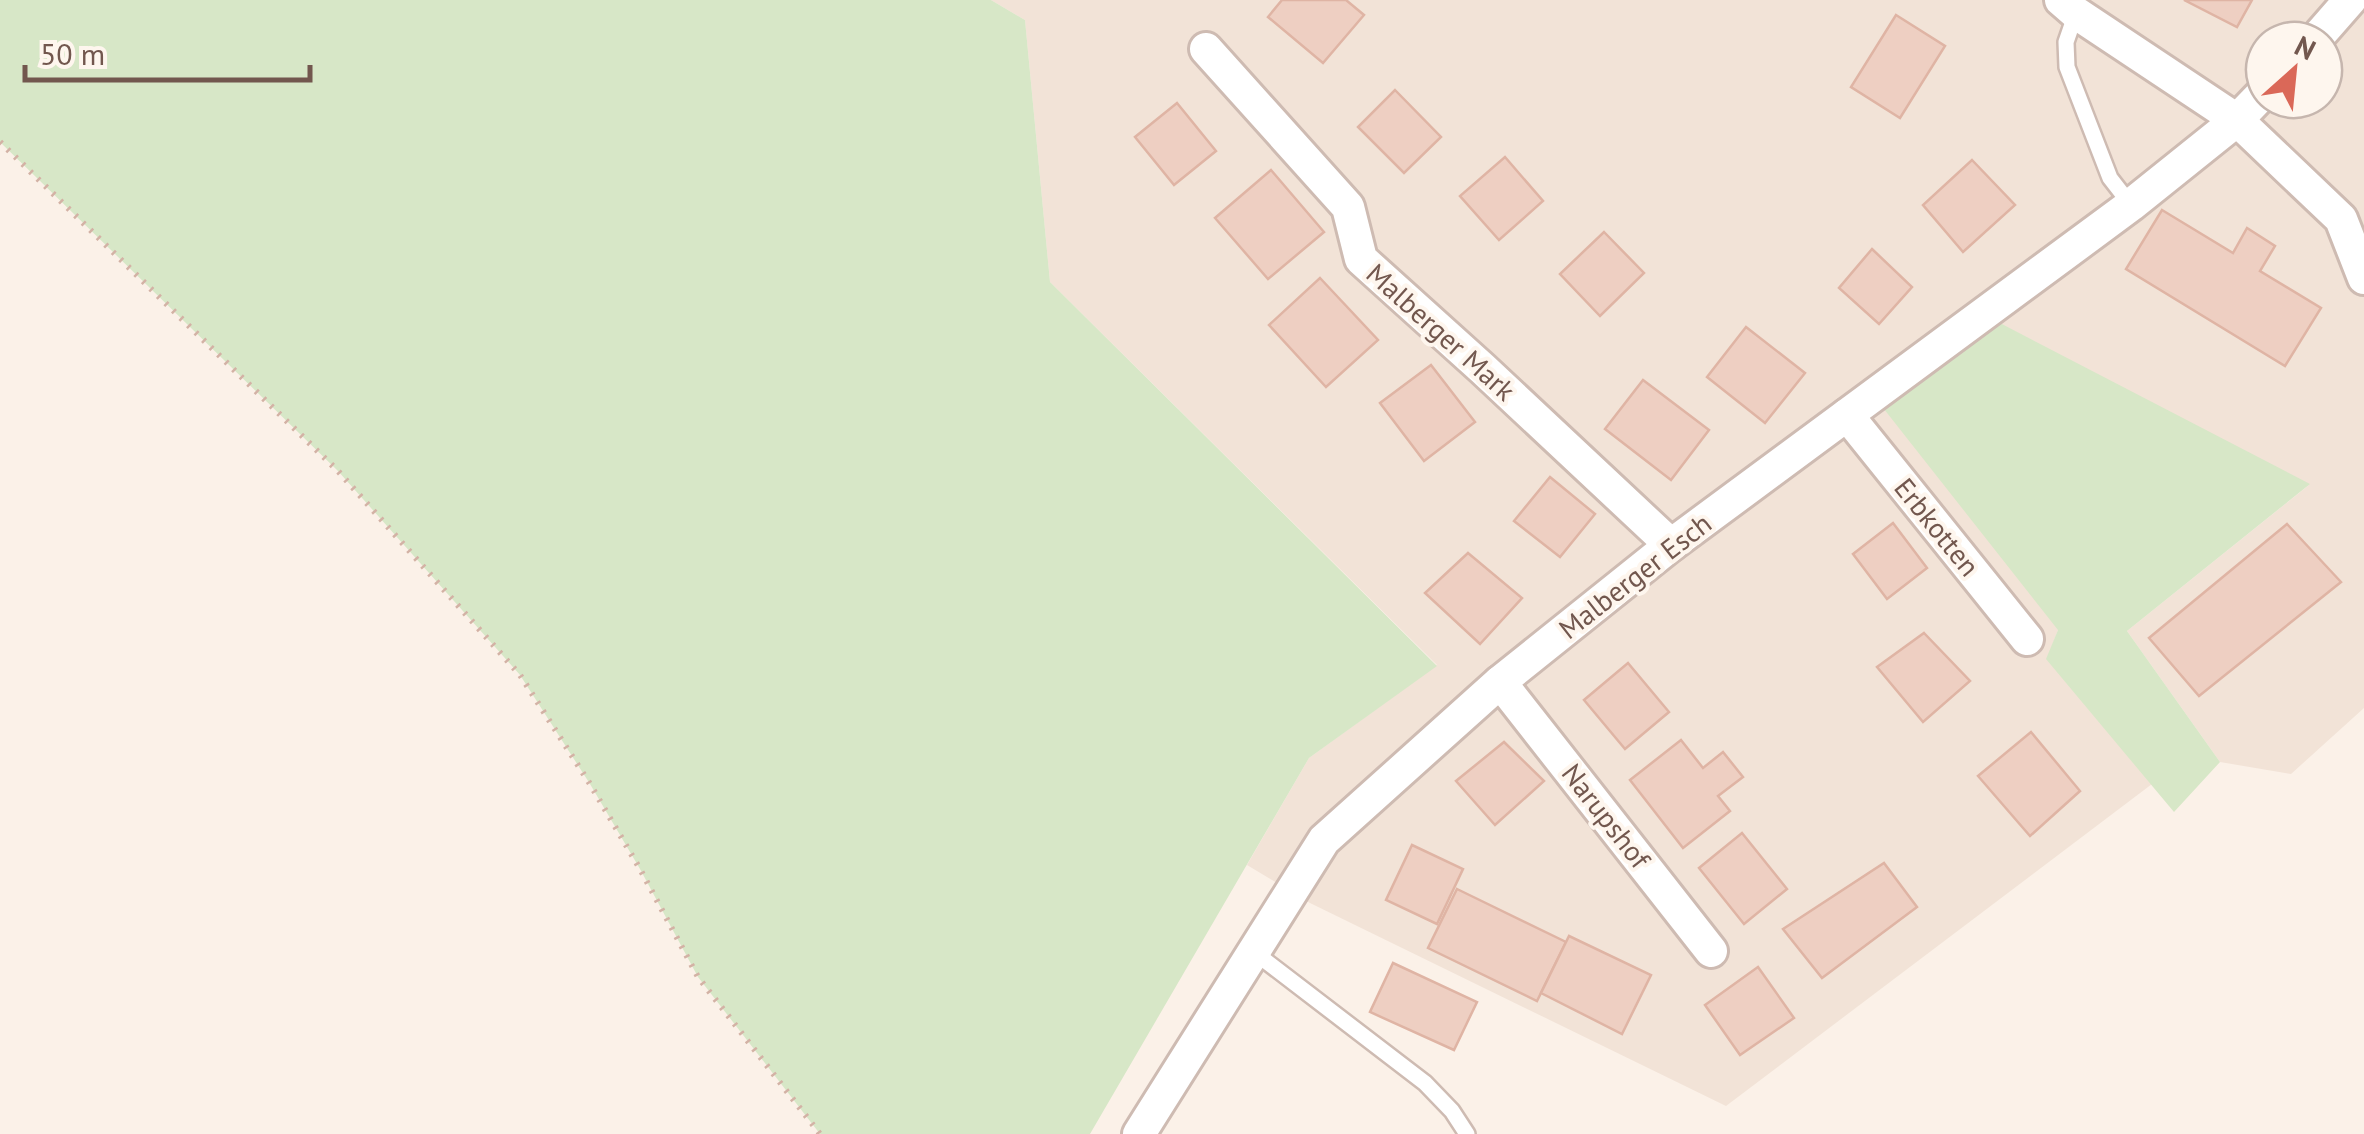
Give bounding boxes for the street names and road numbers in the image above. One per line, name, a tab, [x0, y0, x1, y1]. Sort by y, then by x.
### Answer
street label: Malberger Mark	[1359, 255, 1524, 409]
street label: Erbkotten	[1887, 470, 1988, 583]
street label: Malberger Esch	[1551, 504, 1719, 647]
street label: Narupshof	[1554, 756, 1660, 876]

